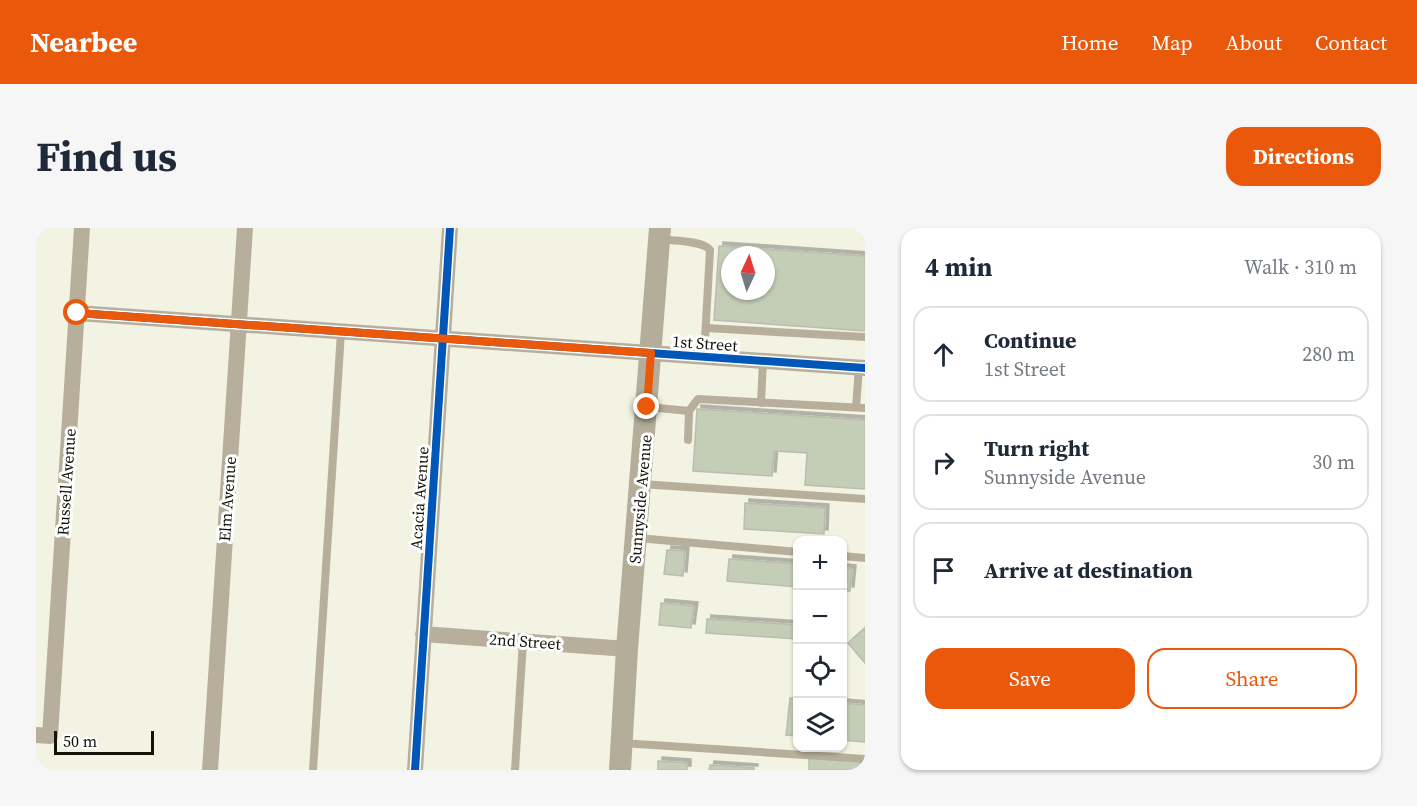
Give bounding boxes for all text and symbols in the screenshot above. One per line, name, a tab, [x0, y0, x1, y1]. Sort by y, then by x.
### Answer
text: Nearbee	[30, 23, 137, 61]
text: Home	[1061, 28, 1119, 57]
text: Map	[1152, 28, 1193, 57]
text: About	[1226, 28, 1282, 57]
text: Contact	[1315, 28, 1387, 57]
text: Find us	[36, 127, 177, 185]
button: Directions	[1226, 127, 1381, 186]
north arrow	[721, 246, 775, 300]
text: 4 min	[925, 249, 992, 285]
text: Walk · 310 m	[1244, 253, 1357, 281]
route start	[63, 299, 89, 325]
text: Continue	[984, 325, 1077, 355]
street label: 1st Street	[672, 330, 739, 356]
icon: ahead	[927, 338, 960, 371]
text: 280 m	[1302, 340, 1355, 368]
text: 1st Street	[984, 355, 1066, 383]
route end	[633, 393, 659, 419]
street label: Russell Avenue	[51, 428, 81, 536]
text: Turn right	[984, 433, 1089, 463]
street label: Sunnyside Avenue	[623, 434, 657, 564]
street label: Acacia Avenue	[404, 446, 434, 550]
icon: right	[927, 446, 960, 479]
text: 30 m	[1312, 448, 1355, 476]
street label: Elm Avenue	[213, 456, 241, 542]
text: Sunnyside Avenue	[984, 463, 1146, 491]
map controls	[793, 536, 847, 752]
button: +	[793, 536, 847, 590]
icon: arrive	[927, 554, 960, 587]
text: Arrive at destination	[984, 555, 1193, 585]
button: −	[793, 590, 847, 644]
street label: 2nd Street	[488, 628, 562, 655]
button: locate	[793, 644, 847, 698]
button: Save	[925, 648, 1135, 709]
button: Share	[1147, 648, 1357, 709]
button: layers	[793, 698, 847, 752]
scale bar	[54, 728, 154, 756]
text: 50 m	[63, 730, 97, 752]

